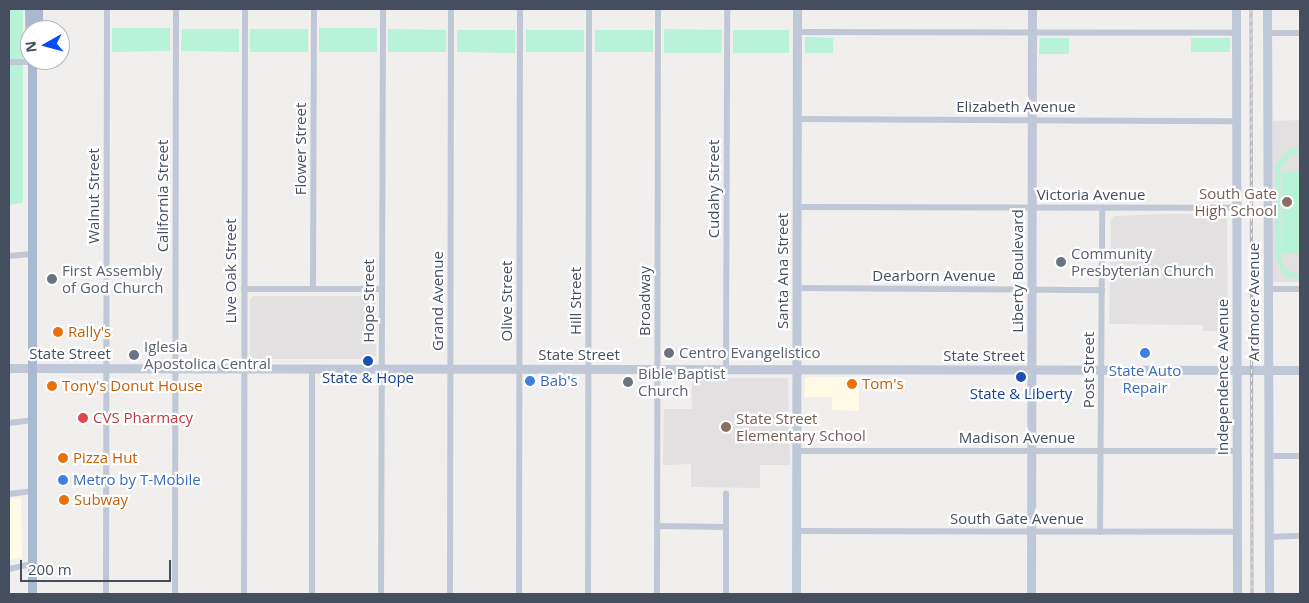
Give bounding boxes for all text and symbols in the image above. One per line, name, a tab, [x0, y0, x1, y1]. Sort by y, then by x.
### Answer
north arrow	[20, 20, 70, 70]
text: N	[20, 40, 41, 54]
street label: Elizabeth Avenue	[956, 98, 1076, 116]
street label: Flower Street	[292, 103, 310, 195]
street label: California Street	[154, 140, 172, 252]
street label: Cudahy Street	[705, 140, 723, 238]
street label: Walnut Street	[85, 148, 103, 244]
place label: South Gate High School	[1194, 184, 1277, 219]
street label: Victoria Avenue	[1037, 186, 1145, 204]
marker: South Gate High School	[1281, 196, 1293, 208]
street label: Liberty Boulevard	[1009, 209, 1027, 333]
street label: Santa Ana Street	[774, 213, 792, 329]
street label: Live Oak Street	[222, 218, 240, 324]
street label: Ardmore Avenue	[1245, 243, 1263, 361]
place label: Community Presbyterian Church	[1071, 244, 1214, 279]
street label: Grand Avenue	[429, 251, 447, 351]
marker: Community Presbyterian Church	[1055, 256, 1067, 268]
street label: Hope Street	[360, 259, 378, 343]
place label: First Assembly of God Church	[62, 261, 163, 296]
street label: Olive Street	[498, 261, 516, 341]
street label: Broadway	[636, 266, 654, 336]
street label: Hill Street	[567, 267, 585, 335]
street label: Dearborn Avenue	[872, 267, 996, 285]
marker: First Assembly of God Church	[46, 273, 58, 285]
street label: Independence Avenue	[1214, 299, 1232, 455]
place label: Rally's	[68, 323, 111, 341]
marker: Rally's	[52, 326, 64, 338]
street label: Post Street	[1080, 332, 1098, 408]
place label: Iglesia Apostolica Central	[144, 337, 271, 372]
place label: Centro Evangelistico	[679, 344, 820, 362]
street label: State Street	[29, 345, 111, 363]
street label: State Street	[538, 346, 620, 364]
marker: Centro Evangelistico	[663, 347, 675, 359]
street label: State Street	[943, 347, 1025, 365]
marker: State Auto Repair	[1139, 347, 1151, 359]
marker: Iglesia Apostolica Central	[128, 349, 140, 361]
marker: State & Hope	[362, 355, 374, 367]
place label: State Auto Repair	[1109, 361, 1181, 396]
place label: Bible Baptist Church	[638, 364, 726, 399]
place label: State & Hope	[322, 369, 414, 387]
marker: State & Liberty	[1015, 371, 1027, 383]
place label: Bab's	[540, 372, 578, 390]
marker: Bab's	[524, 375, 536, 387]
place label: Tom's	[862, 375, 904, 393]
marker: Bible Baptist Church	[622, 376, 634, 388]
place label: Tony's Donut House	[62, 377, 203, 395]
marker: Tom's	[846, 378, 858, 390]
marker: Tony's Donut House	[46, 380, 58, 392]
place label: State & Liberty	[970, 385, 1072, 403]
place label: CVS Pharmacy	[93, 409, 193, 427]
place label: State Street Elementary School	[736, 409, 866, 444]
marker: CVS Pharmacy	[77, 412, 89, 424]
marker: State Street Elementary School	[720, 421, 732, 433]
street label: Madison Avenue	[959, 429, 1075, 447]
place label: Pizza Hut	[73, 449, 138, 467]
marker: Pizza Hut	[57, 452, 69, 464]
place label: Metro by T-Mobile	[73, 471, 201, 489]
marker: Metro by T-Mobile	[57, 474, 69, 486]
place label: Subway	[74, 491, 128, 509]
marker: Subway	[58, 494, 70, 506]
street label: South Gate Avenue	[950, 510, 1084, 528]
scale bar	[22, 550, 174, 582]
text: 200 m	[28, 559, 72, 579]

